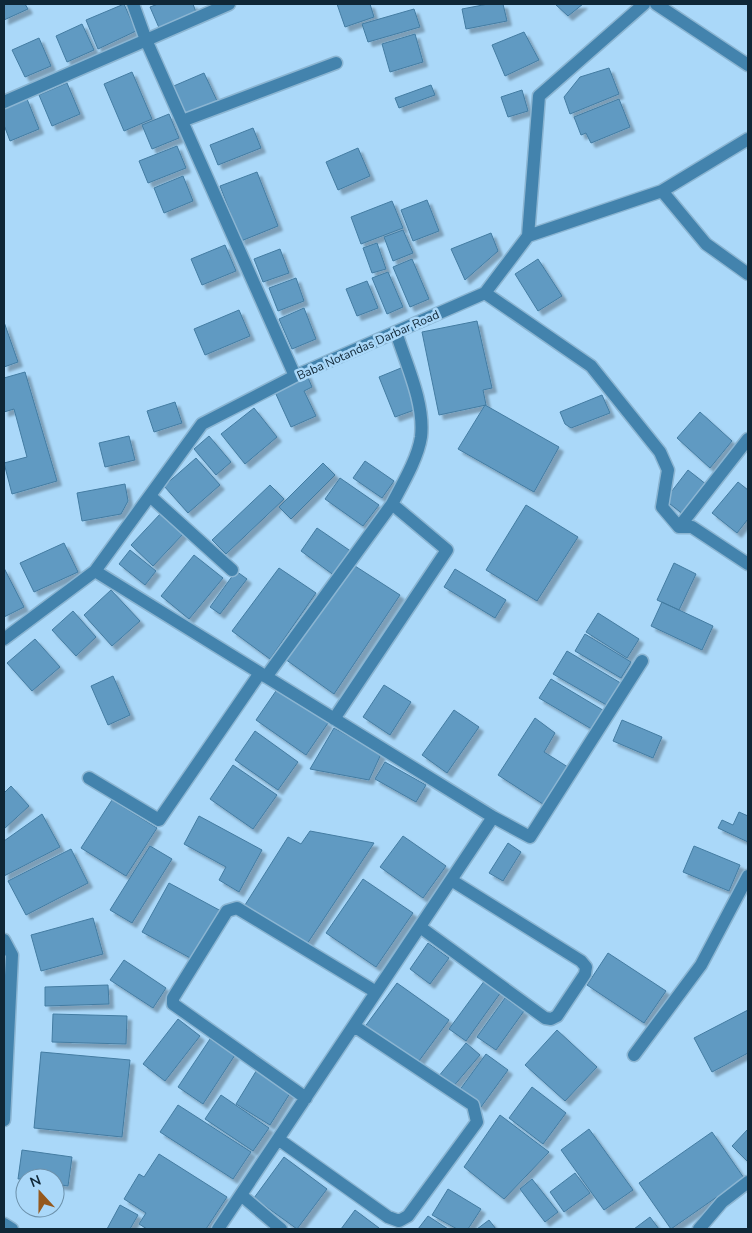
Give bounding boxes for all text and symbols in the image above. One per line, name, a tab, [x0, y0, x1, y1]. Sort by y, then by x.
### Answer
street label: Baba Notandas Darbar Road	[294, 306, 442, 384]
north arrow	[15, 1168, 65, 1218]
text: N	[27, 1171, 44, 1192]

